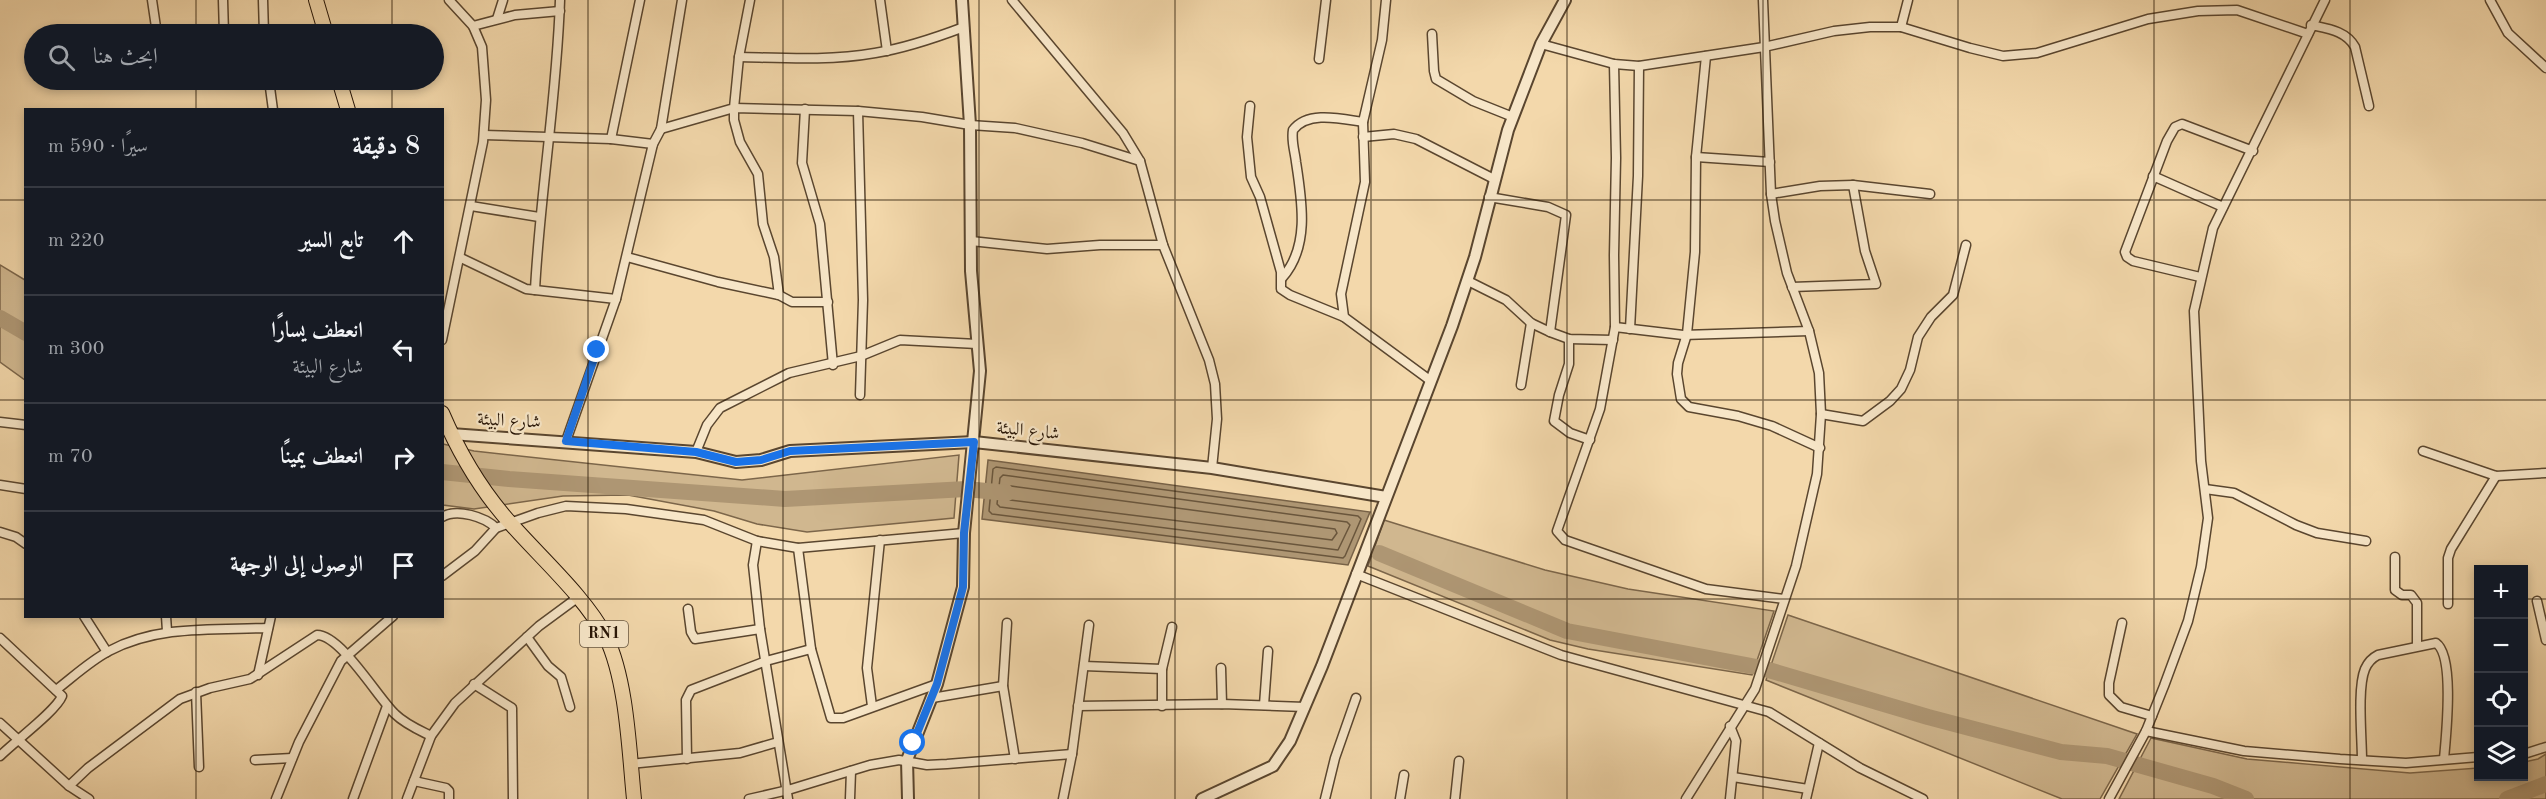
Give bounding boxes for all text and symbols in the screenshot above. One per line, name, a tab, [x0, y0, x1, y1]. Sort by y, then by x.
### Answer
search box	[24, 24, 444, 90]
icon: search	[45, 41, 78, 74]
text: ابحث هنا	[93, 46, 158, 68]
text: 8 دقيقة	[352, 134, 420, 160]
text: سيرًا · 590 m	[48, 137, 148, 157]
icon: ahead	[387, 225, 420, 258]
text: تابع السير	[299, 230, 363, 252]
text: 220 m	[48, 231, 104, 251]
text: انعطف يسارًا	[271, 320, 363, 342]
icon: left	[387, 333, 420, 366]
route end	[583, 336, 609, 362]
text: 300 m	[48, 339, 104, 359]
text: شارع البيئة	[293, 358, 363, 378]
street label: شارع البيئة	[477, 410, 541, 437]
street label: شارع البيئة	[995, 419, 1060, 448]
icon: right	[387, 441, 420, 474]
text: انعطف يمينًا	[280, 446, 363, 468]
text: 70 m	[48, 447, 93, 467]
icon: arrive	[387, 549, 420, 582]
text: الوصول إلى الوجهة	[230, 554, 363, 576]
map controls	[2474, 565, 2528, 781]
button: +	[2474, 565, 2528, 619]
button: −	[2474, 619, 2528, 673]
road number: RN1	[580, 621, 628, 647]
button: locate	[2474, 673, 2528, 727]
button: layers	[2474, 727, 2528, 781]
route start	[899, 729, 925, 755]

